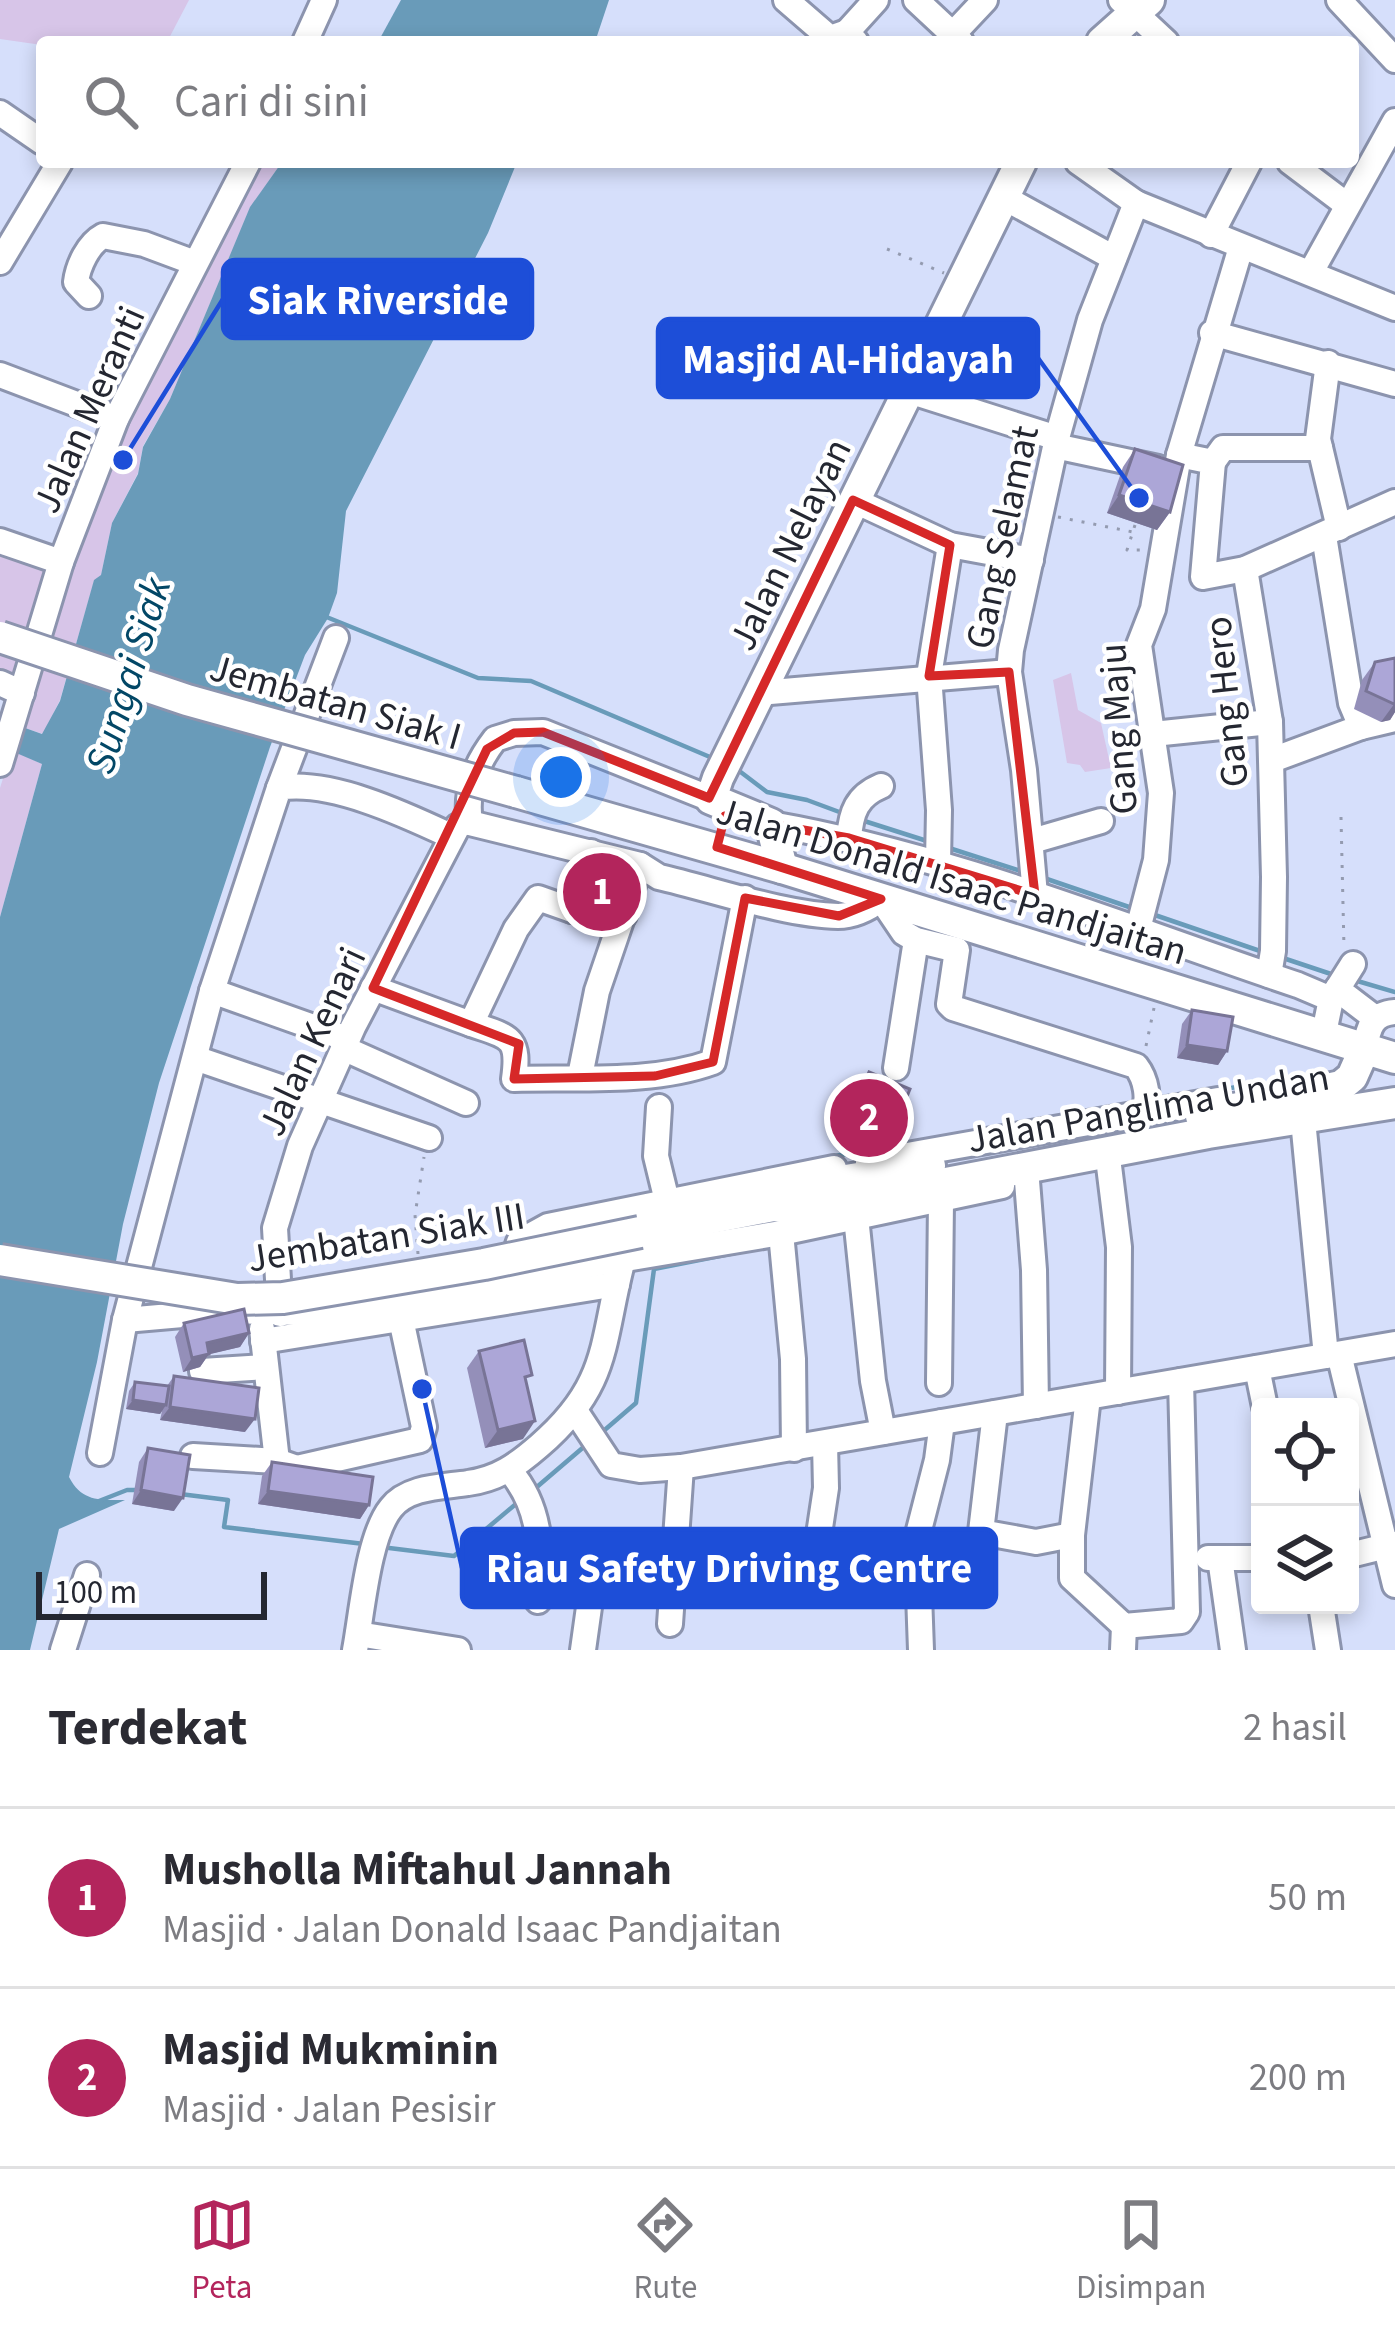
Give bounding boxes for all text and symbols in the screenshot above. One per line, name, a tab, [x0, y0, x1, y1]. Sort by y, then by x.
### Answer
search box	[36, 36, 1359, 168]
icon: search	[78, 69, 144, 135]
text: Cari di sini	[174, 70, 369, 134]
callout: Siak Riverside	[223, 260, 532, 338]
text: Siak Riverside	[247, 271, 509, 331]
street label: Jalan Meranti	[19, 297, 160, 522]
callout: Masjid Al-Hidayah	[658, 319, 1038, 397]
text: Masjid Al-Hidayah	[682, 330, 1014, 390]
street label: Gang Selamat	[952, 421, 1054, 654]
street label: Jalan Nelayan	[715, 429, 866, 660]
water label: Sungai Siak	[71, 569, 187, 781]
street label: Gang Hero	[1190, 614, 1264, 790]
street label: Jembatan Siak I	[203, 640, 468, 766]
street label: Gang Maju	[1085, 641, 1153, 816]
your location	[531, 747, 591, 807]
street label: Jalan Donald Isaac Pandjaitan	[709, 784, 1194, 980]
pin: 1	[563, 847, 641, 937]
street label: Jalan Kenari	[245, 938, 381, 1146]
street label: Jalan Panglima Undan	[963, 1050, 1334, 1168]
pin: 2	[830, 1073, 908, 1163]
street label: Jembatan Siak III	[244, 1188, 529, 1288]
map controls	[1251, 1398, 1359, 1614]
button: locate	[1251, 1398, 1359, 1506]
button: layers	[1251, 1506, 1359, 1614]
callout: Riau Safety Driving Centre	[462, 1529, 996, 1607]
text: Riau Safety Driving Centre	[486, 1539, 972, 1599]
scale bar	[36, 1566, 267, 1619]
text: 100 m	[54, 1569, 137, 1616]
text: Terdekat	[48, 1692, 247, 1764]
text: 2 hasil	[1243, 1700, 1347, 1756]
text: Musholla Miftahul Jannah	[162, 1838, 672, 1902]
text: 1	[77, 1870, 97, 1926]
text: 50 m	[1268, 1870, 1347, 1926]
text: Masjid · Jalan Donald Isaac Pandjaitan	[162, 1902, 782, 1958]
text: Masjid Mukminin	[162, 2018, 499, 2082]
text: 2	[77, 2050, 97, 2106]
text: 200 m	[1249, 2050, 1347, 2106]
text: Masjid · Jalan Pesisir	[162, 2082, 496, 2138]
tab: Peta	[189, 2192, 255, 2311]
tab: Rute	[632, 2192, 698, 2311]
tab: Disimpan	[1076, 2192, 1206, 2311]

